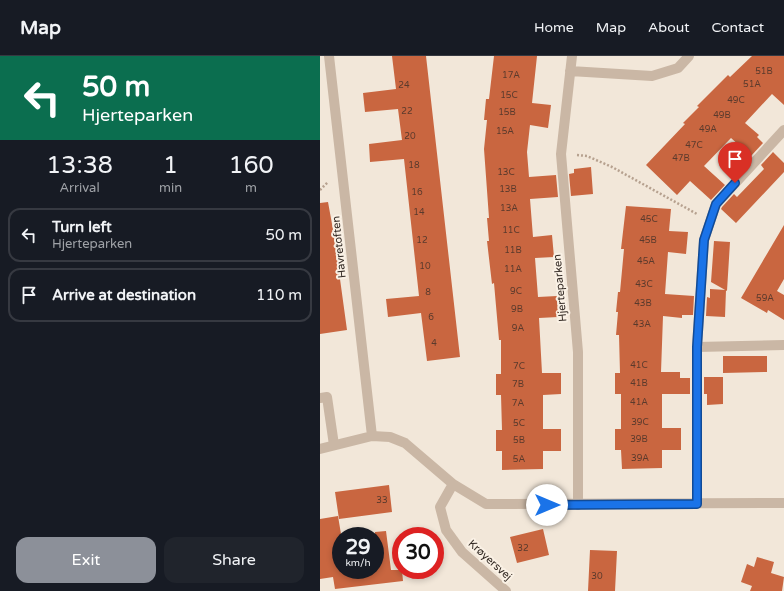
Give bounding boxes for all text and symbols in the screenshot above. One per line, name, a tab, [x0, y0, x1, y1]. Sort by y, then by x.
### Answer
text: Map	[20, 17, 61, 39]
text: Home	[534, 19, 574, 36]
text: Map	[596, 19, 626, 36]
text: About	[648, 19, 690, 36]
text: Contact	[712, 19, 764, 36]
house number: 51B	[755, 66, 773, 77]
text: 50 m	[82, 70, 150, 104]
house number: 17A	[502, 70, 520, 81]
icon: left	[16, 72, 68, 124]
house number: 51A	[743, 79, 761, 90]
house number: 24	[398, 80, 410, 91]
house number: 15C	[500, 90, 518, 101]
house number: 49C	[727, 95, 745, 106]
text: Hjerteparken	[82, 104, 193, 126]
house number: 22	[401, 106, 413, 117]
house number: 15B	[498, 107, 516, 118]
house number: 49B	[713, 110, 731, 121]
house number: 49A	[699, 124, 717, 135]
house number: 15A	[496, 126, 514, 137]
house number: 20	[404, 131, 416, 142]
house number: 47C	[685, 140, 703, 151]
pin	[718, 142, 752, 183]
icon: arrive	[724, 148, 746, 170]
text: 13:38	[46, 151, 113, 180]
text: 1	[163, 151, 178, 180]
text: 160	[228, 151, 274, 180]
house number: 47B	[672, 153, 690, 164]
house number: 18	[408, 160, 420, 171]
house number: 13C	[497, 167, 515, 178]
text: Arrival	[59, 180, 100, 196]
text: min	[159, 180, 182, 196]
text: m	[245, 180, 257, 196]
house number: 13B	[499, 184, 517, 195]
house number: 16	[411, 187, 423, 198]
house number: 13A	[500, 203, 518, 214]
house number: 14	[413, 207, 425, 218]
house number: 45C	[640, 214, 658, 225]
street label: Havretoften	[329, 215, 349, 279]
text: Turn left	[52, 218, 112, 236]
icon: left	[18, 224, 40, 246]
house number: 11C	[502, 225, 520, 236]
text: 50 m	[265, 226, 302, 244]
house number: 12	[416, 235, 428, 246]
house number: 45B	[639, 235, 657, 246]
text: Hjerteparken	[52, 236, 132, 252]
house number: 11B	[504, 245, 522, 256]
street label: Hjerteparken	[551, 254, 569, 322]
house number: 45A	[637, 256, 655, 267]
house number: 10	[419, 261, 431, 272]
house number: 11A	[504, 264, 522, 275]
house number: 43C	[635, 279, 653, 290]
icon: arrive	[18, 284, 40, 306]
text: Arrive at destination	[52, 286, 196, 304]
text: 110 m	[256, 286, 302, 304]
house number: 9C	[510, 286, 522, 297]
house number: 8	[425, 287, 431, 298]
house number: 59A	[756, 293, 774, 304]
house number: 43B	[634, 298, 652, 309]
house number: 9B	[511, 304, 523, 315]
house number: 6	[428, 312, 434, 323]
house number: 43A	[633, 319, 651, 330]
house number: 9A	[512, 323, 524, 334]
house number: 4	[431, 338, 437, 349]
house number: 41C	[630, 360, 648, 371]
house number: 7C	[513, 361, 525, 372]
house number: 41B	[630, 378, 648, 389]
house number: 7B	[512, 379, 524, 390]
house number: 41A	[630, 397, 648, 408]
house number: 7A	[512, 398, 524, 409]
house number: 39C	[631, 417, 649, 428]
house number: 5C	[513, 418, 525, 429]
house number: 39B	[630, 434, 648, 445]
house number: 5B	[513, 435, 525, 446]
house number: 39A	[631, 453, 649, 464]
house number: 5A	[513, 454, 525, 465]
position arrow	[526, 484, 568, 526]
house number: 33	[376, 495, 388, 506]
speed limit sign: 30	[392, 527, 444, 579]
text: 29	[345, 536, 371, 560]
button: Exit	[16, 537, 156, 583]
button: Share	[164, 537, 304, 583]
street label: Krøyersvej	[465, 537, 515, 583]
house number: 32	[517, 543, 529, 554]
text: km/h	[345, 557, 371, 569]
house number: 30	[591, 571, 603, 582]

